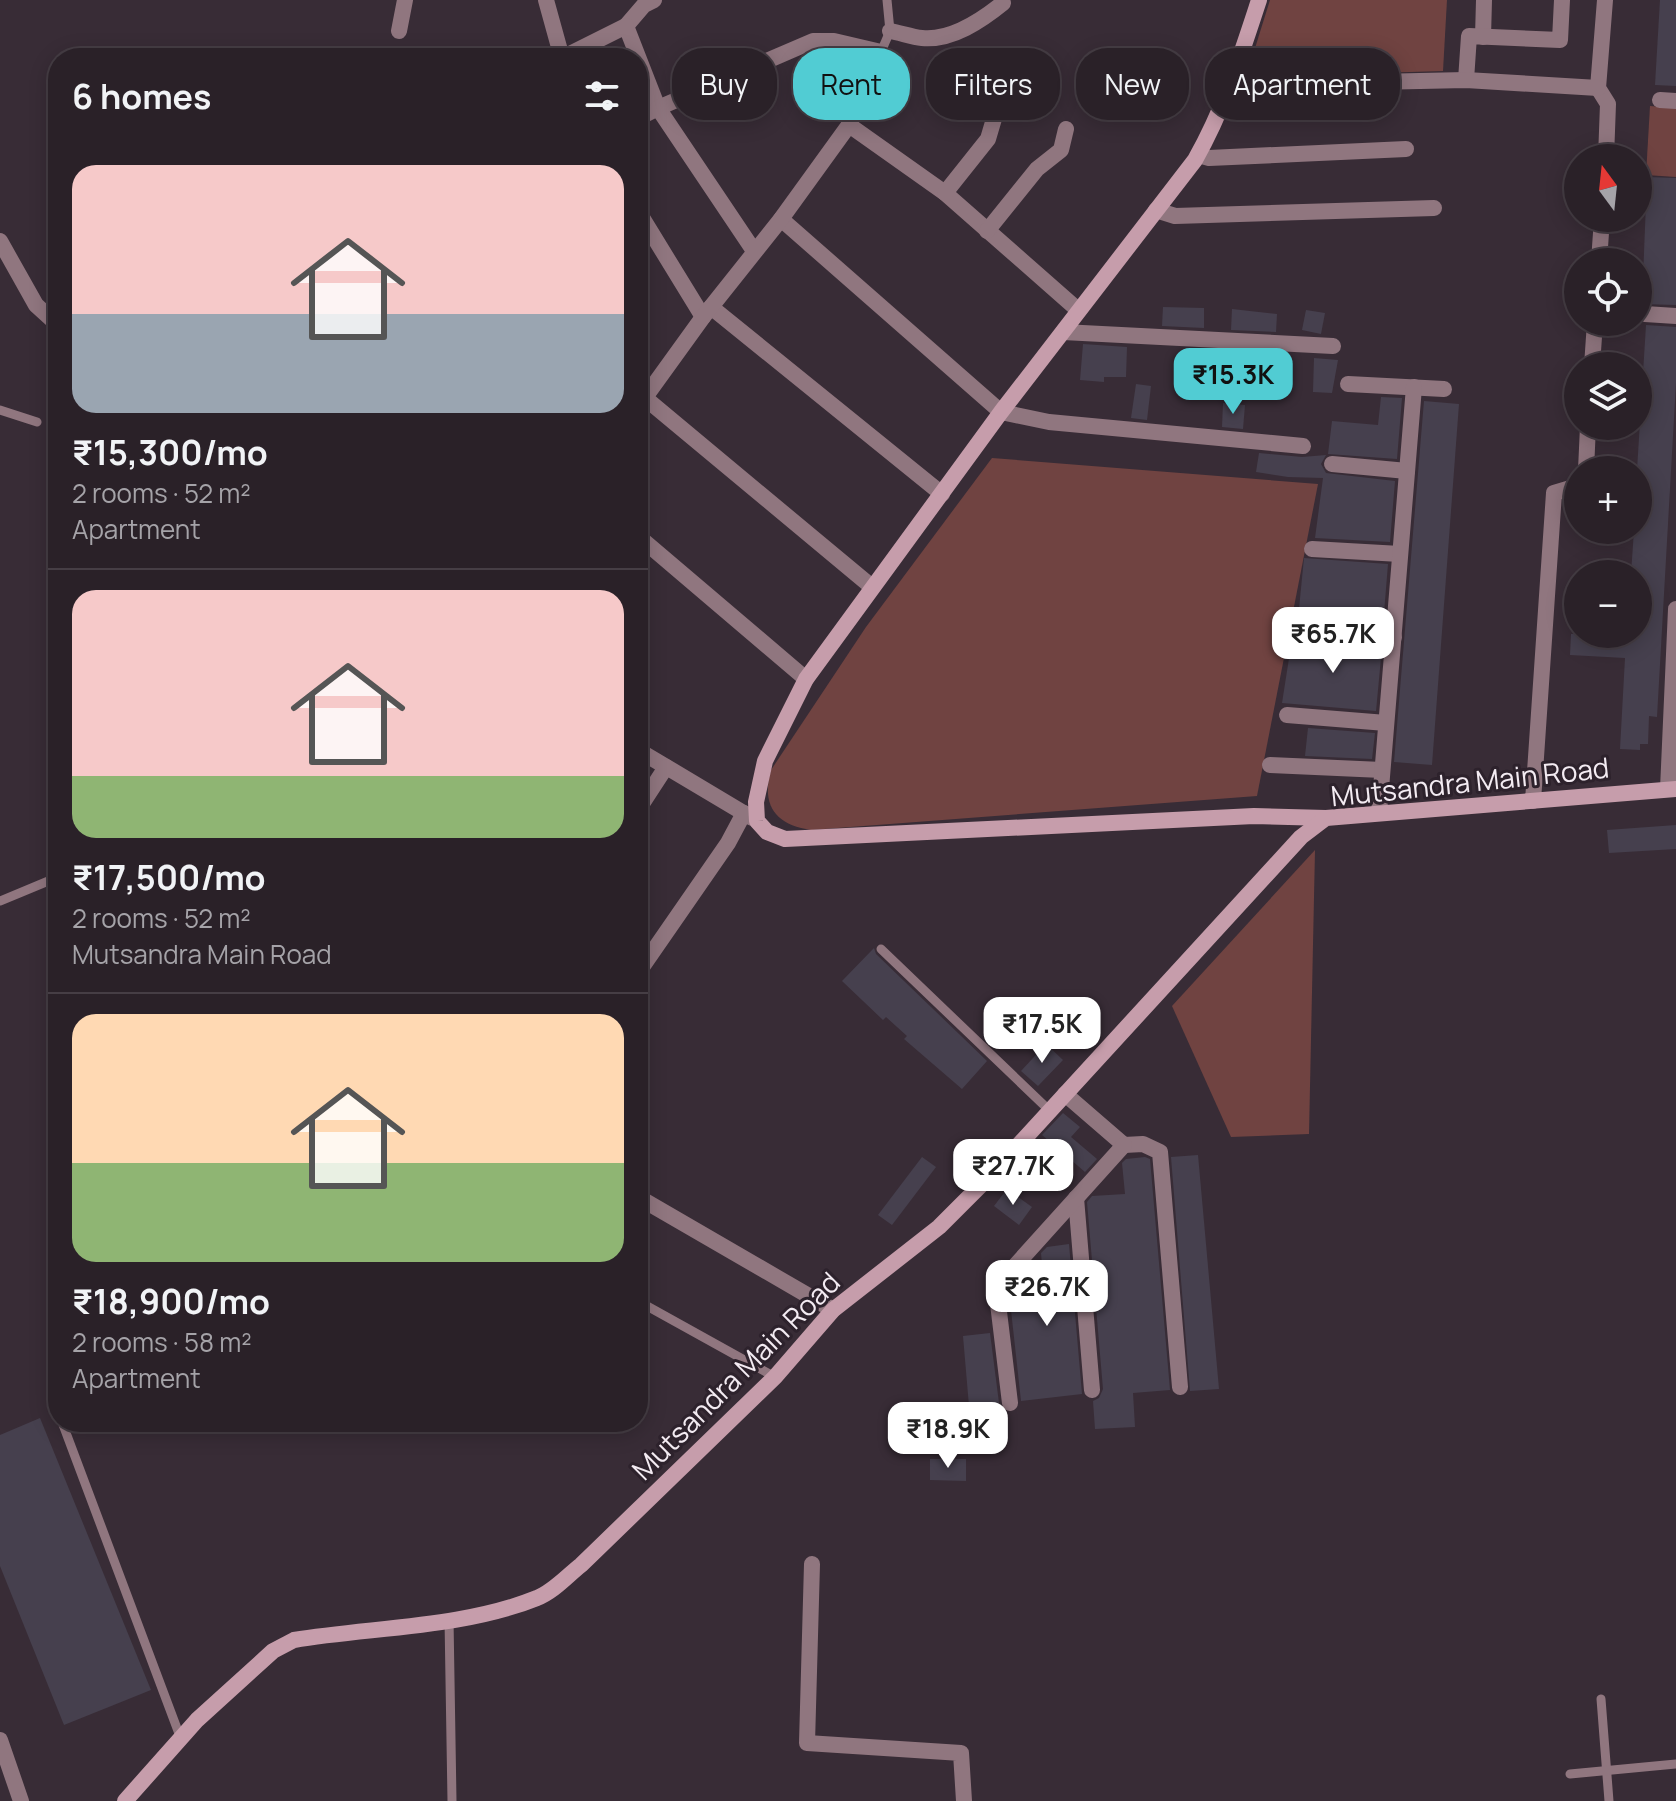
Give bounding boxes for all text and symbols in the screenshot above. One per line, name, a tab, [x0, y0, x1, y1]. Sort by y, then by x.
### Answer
chip: Buy	[672, 48, 777, 120]
chip: Rent	[793, 48, 910, 120]
chip: Filters	[926, 48, 1060, 120]
chip: New	[1076, 48, 1189, 120]
chip: Apartment	[1205, 48, 1400, 120]
text: 6 homes	[72, 73, 211, 119]
icon: filters	[580, 74, 624, 118]
north arrow	[1564, 144, 1652, 232]
map controls	[1564, 144, 1652, 648]
icon: home	[276, 217, 420, 361]
button: locate	[1564, 248, 1652, 336]
pin: ₹15.3K	[1168, 348, 1298, 416]
button: layers	[1564, 352, 1652, 440]
text: ₹15.3K	[1192, 356, 1274, 392]
text: ₹15,300/mo	[72, 429, 268, 475]
button: +	[1564, 456, 1652, 544]
text: 2 rooms · 52 m²	[72, 475, 251, 511]
text: Apartment	[72, 511, 201, 547]
button: −	[1564, 560, 1652, 648]
pin: ₹65.7K	[1268, 607, 1398, 675]
text: ₹65.7K	[1290, 615, 1376, 651]
icon: home	[276, 642, 420, 786]
street label: Mutsandra Main Road	[1329, 747, 1611, 815]
text: ₹17,500/mo	[72, 854, 265, 900]
text: 2 rooms · 52 m²	[72, 900, 251, 936]
text: Mutsandra Main Road	[72, 936, 332, 972]
pin: ₹17.5K	[977, 997, 1107, 1065]
text: ₹17.5K	[1002, 1005, 1082, 1041]
icon: home	[276, 1066, 420, 1210]
pin: ₹27.7K	[948, 1139, 1078, 1207]
text: ₹27.7K	[971, 1147, 1055, 1183]
pin: ₹26.7K	[982, 1260, 1112, 1328]
street label: Mutsandra Main Road	[623, 1263, 848, 1488]
text: ₹26.7K	[1004, 1268, 1090, 1304]
text: ₹18,900/mo	[72, 1278, 270, 1324]
text: 2 rooms · 58 m²	[72, 1324, 252, 1360]
text: Apartment	[72, 1360, 201, 1396]
pin: ₹18.9K	[883, 1402, 1013, 1470]
text: ₹18.9K	[906, 1410, 990, 1446]

